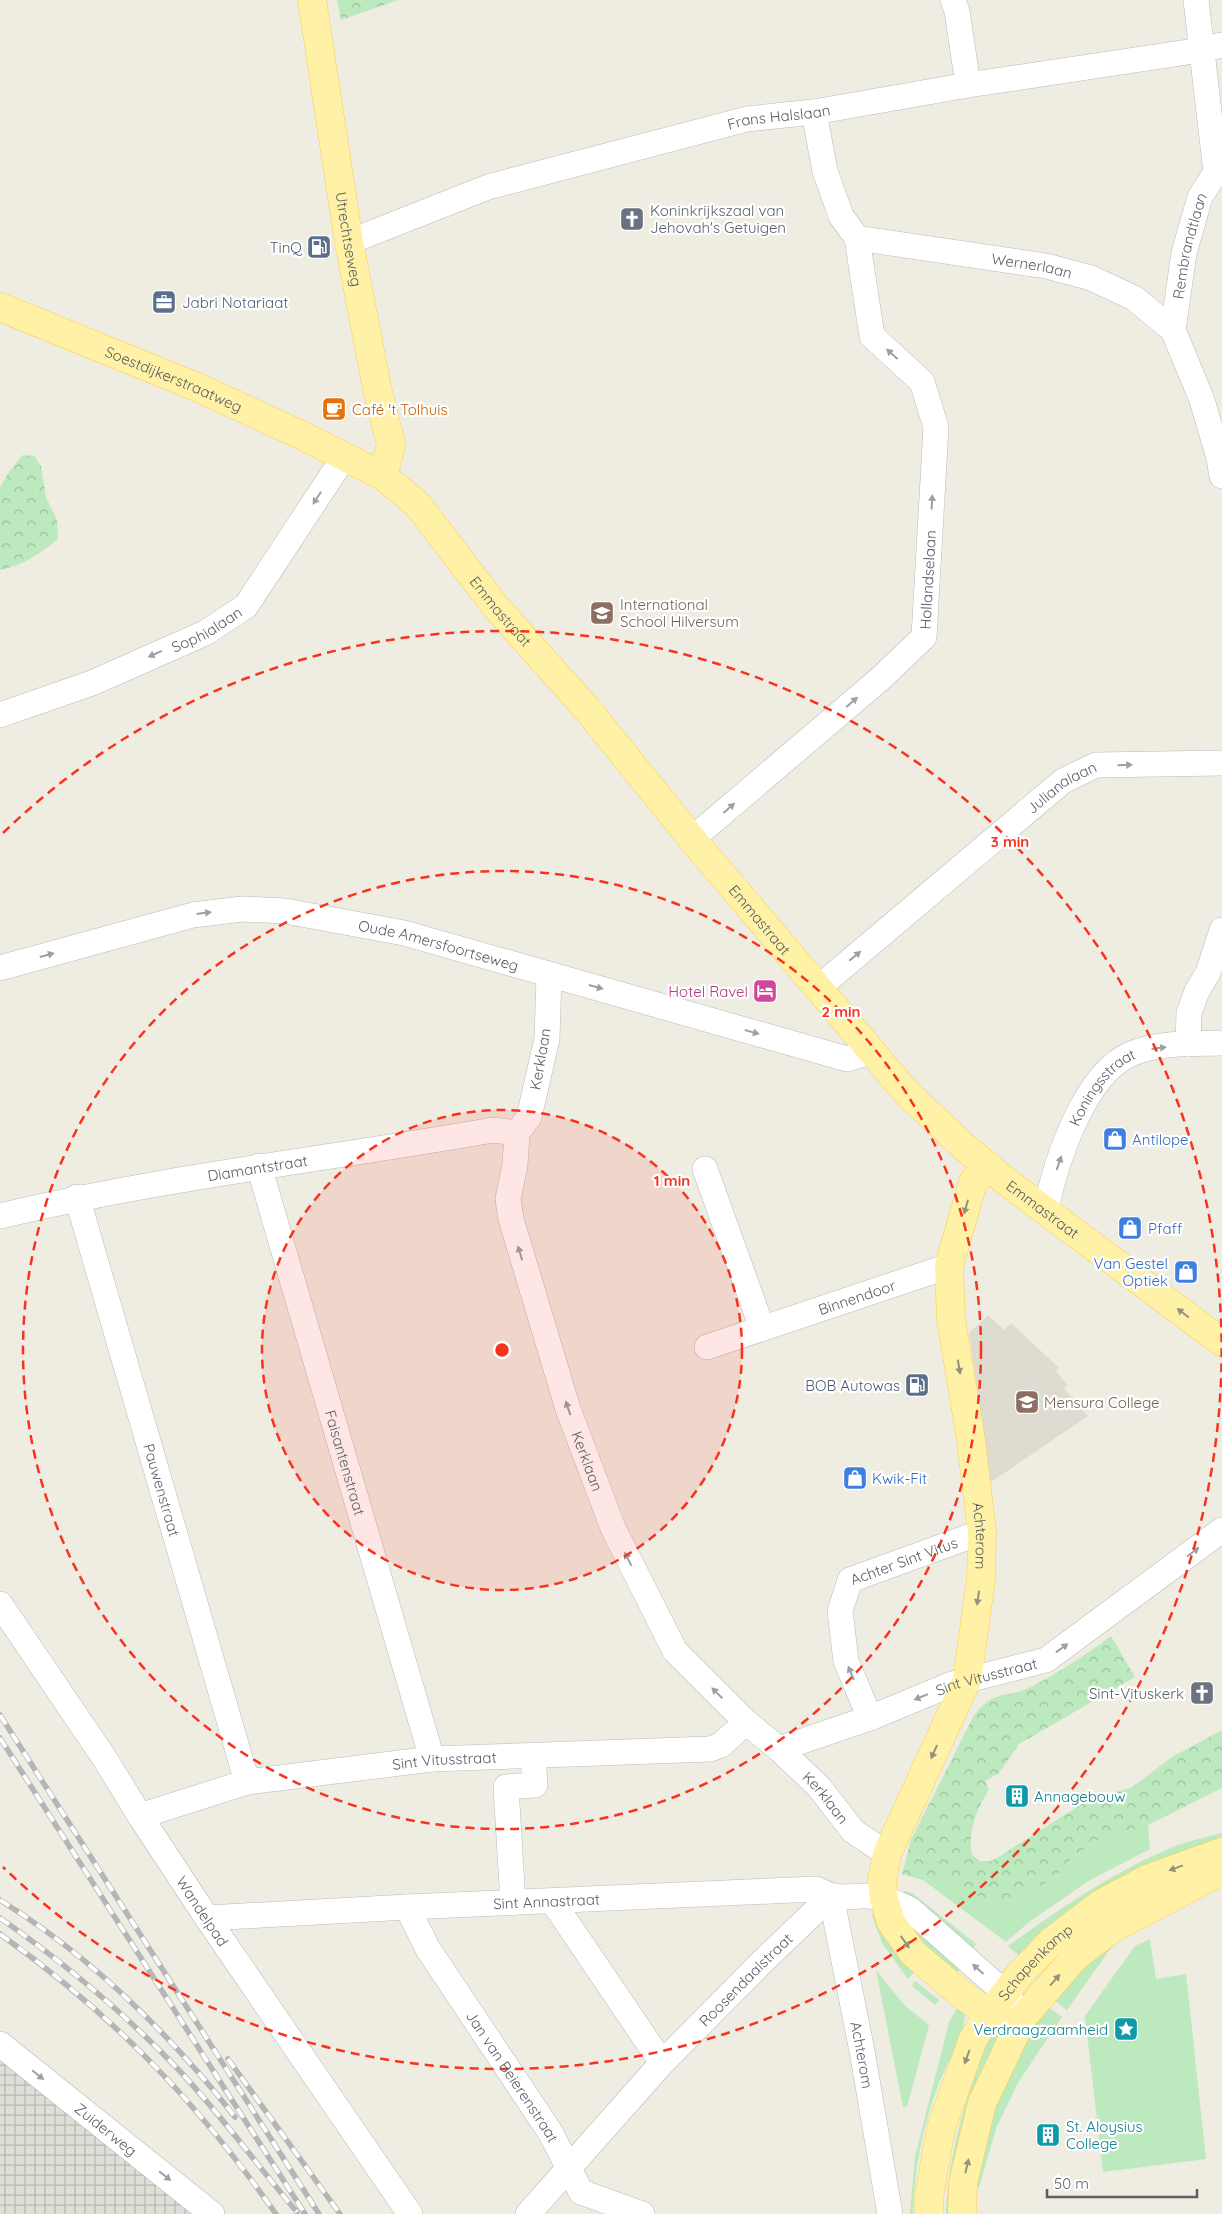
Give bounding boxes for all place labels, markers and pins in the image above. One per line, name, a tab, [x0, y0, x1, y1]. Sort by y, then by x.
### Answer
place label: Koninkrijkszaal van Jehovah's Getuigen	[650, 201, 786, 237]
church icon: Koninkrijkszaal van Jehovah's Getuigen	[619, 206, 645, 232]
fuel station icon: TinQ	[306, 234, 332, 260]
place label: TinQ	[269, 238, 302, 257]
office icon: Jabri Notariaat	[151, 289, 177, 315]
place label: Jabri Notariaat	[182, 293, 288, 312]
cafe icon: Café 't Tolhuis	[321, 396, 347, 422]
place label: Café 't Tolhuis	[352, 400, 447, 419]
place label: International School Hilversum	[620, 595, 739, 631]
school or university icon: International School Hilversum	[589, 600, 615, 626]
hotel icon: Hotel Ravel	[752, 978, 778, 1004]
place label: Hotel Ravel	[668, 982, 748, 1001]
shop icon: Antilope	[1102, 1126, 1128, 1152]
place label: Antilope	[1132, 1130, 1189, 1149]
shop icon: Pfaff	[1117, 1215, 1143, 1241]
place label: Pfaff	[1148, 1219, 1183, 1238]
place label: Van Gestel Optiek	[1093, 1254, 1168, 1290]
shop icon: Van Gestel Optiek	[1173, 1259, 1199, 1285]
centre of rings	[493, 1341, 511, 1359]
fuel station icon: BOB Autowas	[904, 1372, 930, 1398]
place label: BOB Autowas	[805, 1376, 900, 1395]
school or university icon: Mensura College	[1014, 1389, 1040, 1415]
place label: Mensura College	[1044, 1393, 1159, 1412]
shop icon: Kwik-Fit	[842, 1465, 868, 1491]
place label: Kwik-Fit	[872, 1469, 927, 1488]
church icon: Sint-Vituskerk	[1189, 1680, 1215, 1706]
place label: Sint-Vituskerk	[1089, 1684, 1184, 1703]
building icon: Annagebouw	[1004, 1783, 1030, 1809]
place label: Annagebouw	[1034, 1787, 1126, 1806]
place icon: Verdraagzaamheid	[1113, 2016, 1139, 2042]
place label: Verdraagzaamheid	[974, 2020, 1108, 2039]
place label: St. Aloysius College	[1066, 2117, 1143, 2153]
building icon: St. Aloysius College	[1035, 2122, 1061, 2148]

